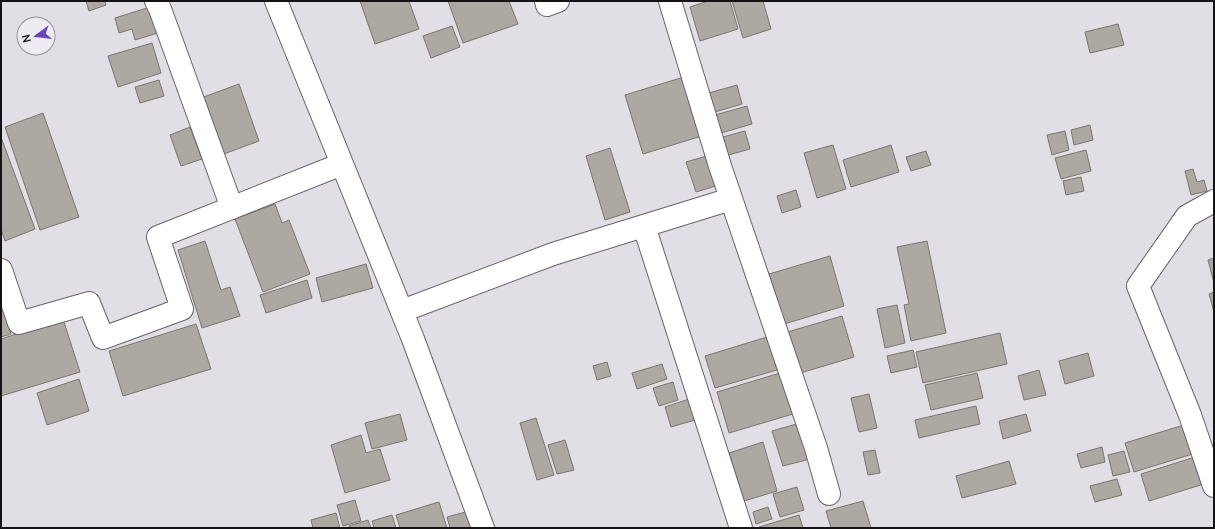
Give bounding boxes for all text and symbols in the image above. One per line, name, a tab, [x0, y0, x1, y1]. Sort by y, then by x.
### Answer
north arrow	[16, 16, 56, 56]
text: N	[18, 33, 34, 44]

